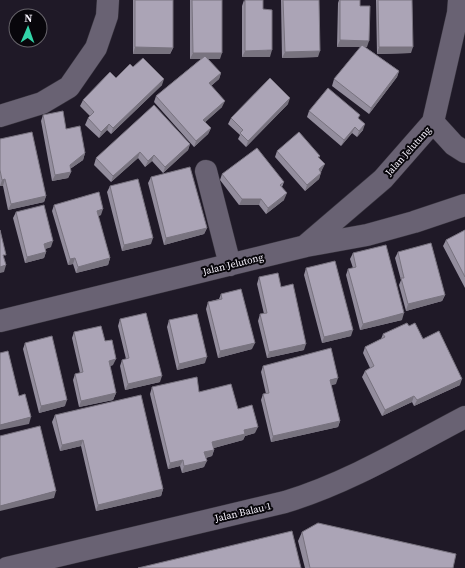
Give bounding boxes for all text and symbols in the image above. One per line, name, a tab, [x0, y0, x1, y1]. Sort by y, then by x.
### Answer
north arrow	[8, 8, 48, 48]
text: N	[24, 11, 33, 26]
street label: Jalan Jelutung	[382, 123, 434, 179]
street label: Jalan Jelutong	[200, 250, 265, 278]
street label: Jalan Balau 1	[213, 499, 272, 525]

